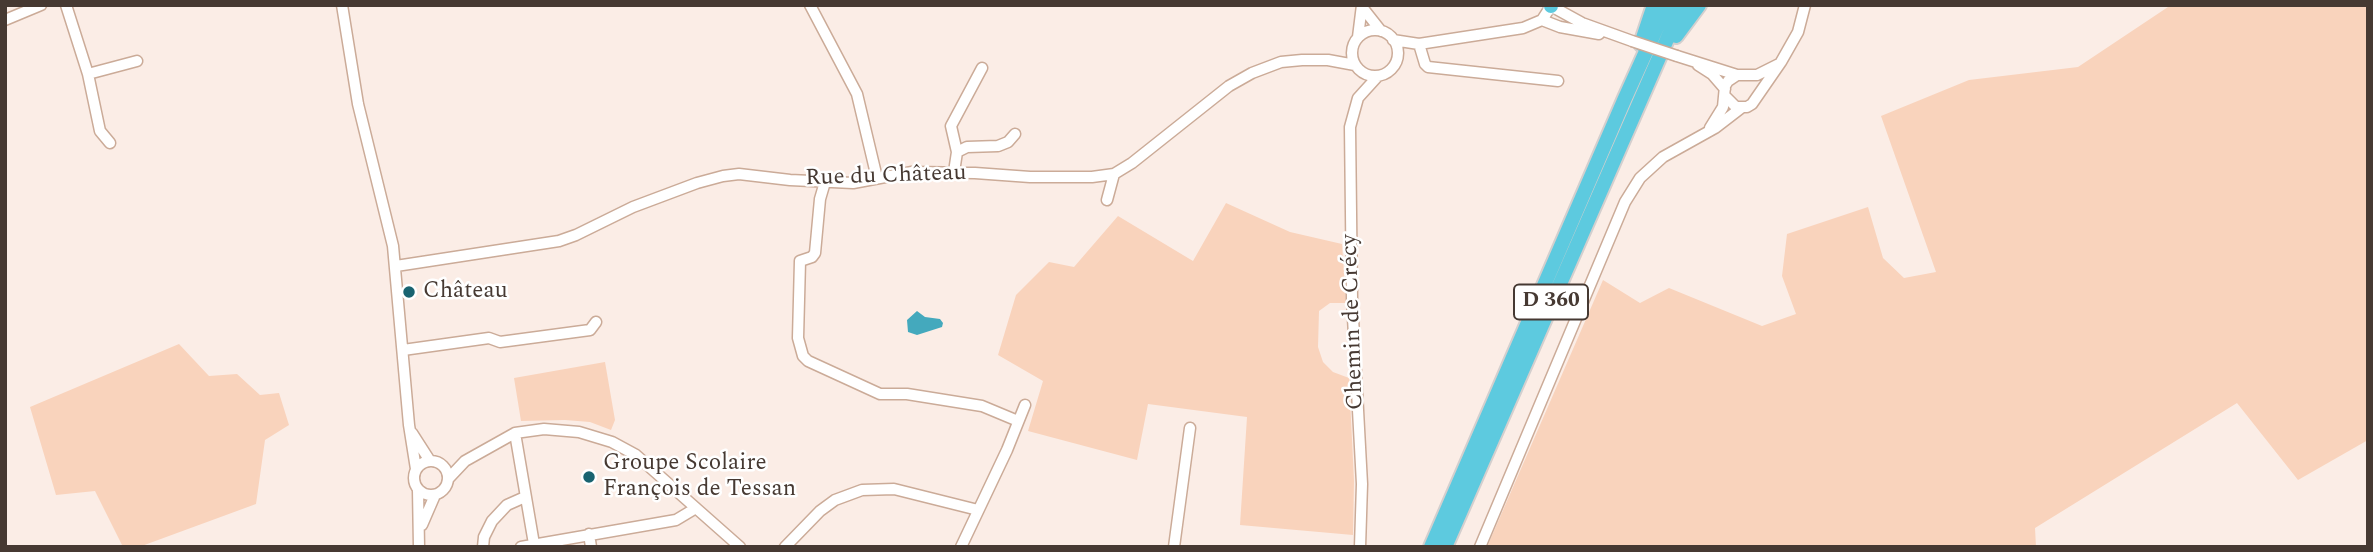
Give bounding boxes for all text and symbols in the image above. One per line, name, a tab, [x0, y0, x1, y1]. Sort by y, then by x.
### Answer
street label: Rue du Château	[805, 160, 967, 194]
street label: Chemin de Crécy	[1337, 234, 1371, 410]
place label: Château	[423, 278, 508, 306]
marker: Château	[401, 284, 417, 300]
road number: D 360	[1514, 284, 1588, 320]
place label: Groupe Scolaire François de Tessan	[603, 450, 796, 504]
marker: Groupe Scolaire François de Tessan	[581, 469, 597, 485]

